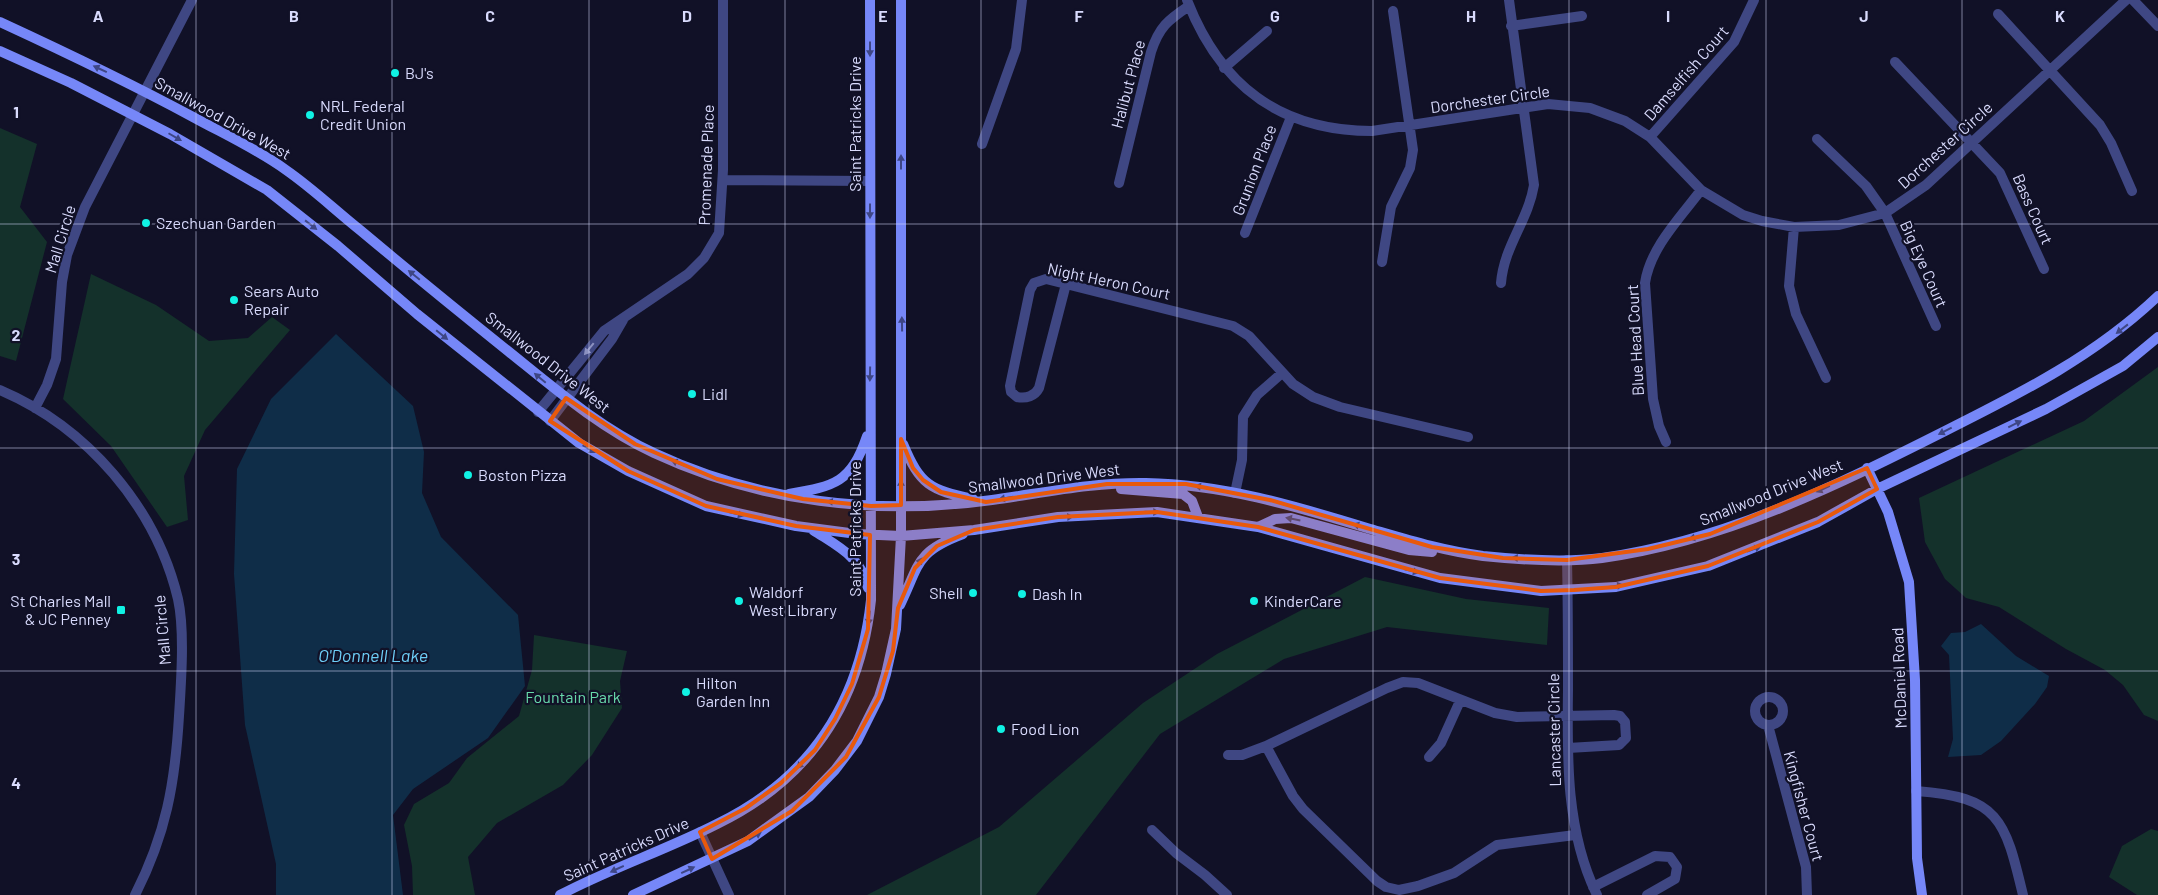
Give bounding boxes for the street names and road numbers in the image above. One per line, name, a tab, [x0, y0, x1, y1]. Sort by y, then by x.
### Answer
street label: Damselfish Court	[1639, 21, 1732, 124]
street label: Halibut Place	[1107, 38, 1148, 130]
street label: Saint Patricks Drive	[845, 56, 864, 192]
street label: Smallwood Drive West	[152, 72, 295, 163]
street label: Dorchester Circle	[1429, 81, 1551, 116]
street label: Dorchester Circle	[1894, 97, 1996, 192]
street label: Promenade Place	[694, 104, 717, 226]
street label: Grunion Place	[1228, 122, 1280, 218]
street label: Bass Court	[2009, 171, 2057, 247]
street label: Mall Circle	[40, 202, 79, 275]
street label: Big Eye Court	[1897, 217, 1952, 310]
street label: Night Heron Court	[1046, 258, 1172, 303]
street label: Blue Head Court	[1622, 284, 1647, 396]
street label: Smallwood Drive West	[482, 307, 614, 416]
street label: Smallwood Drive West	[1696, 454, 1845, 529]
street label: Smallwood Drive West	[967, 459, 1121, 496]
street label: Saint Patricks Drive	[845, 461, 864, 597]
street label: Mall Circle	[149, 594, 174, 666]
street label: McDaniel Road	[1887, 627, 1910, 729]
street label: Lancaster Circle	[1543, 673, 1564, 787]
street label: Kingfisher Court	[1781, 749, 1828, 863]
street label: Saint Patricks Drive	[560, 812, 691, 885]

